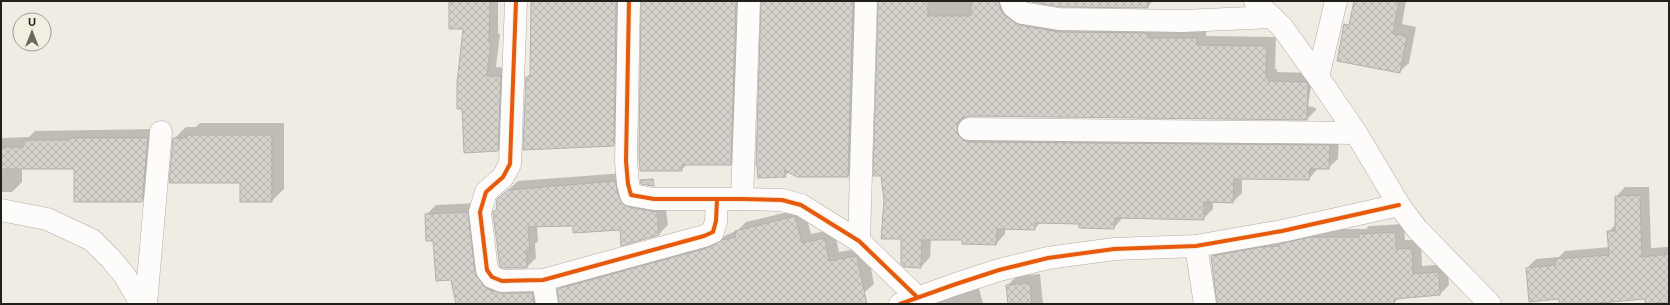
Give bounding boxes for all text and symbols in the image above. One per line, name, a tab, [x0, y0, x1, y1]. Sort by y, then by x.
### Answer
north arrow	[12, 12, 52, 52]
text: U	[28, 15, 36, 29]

